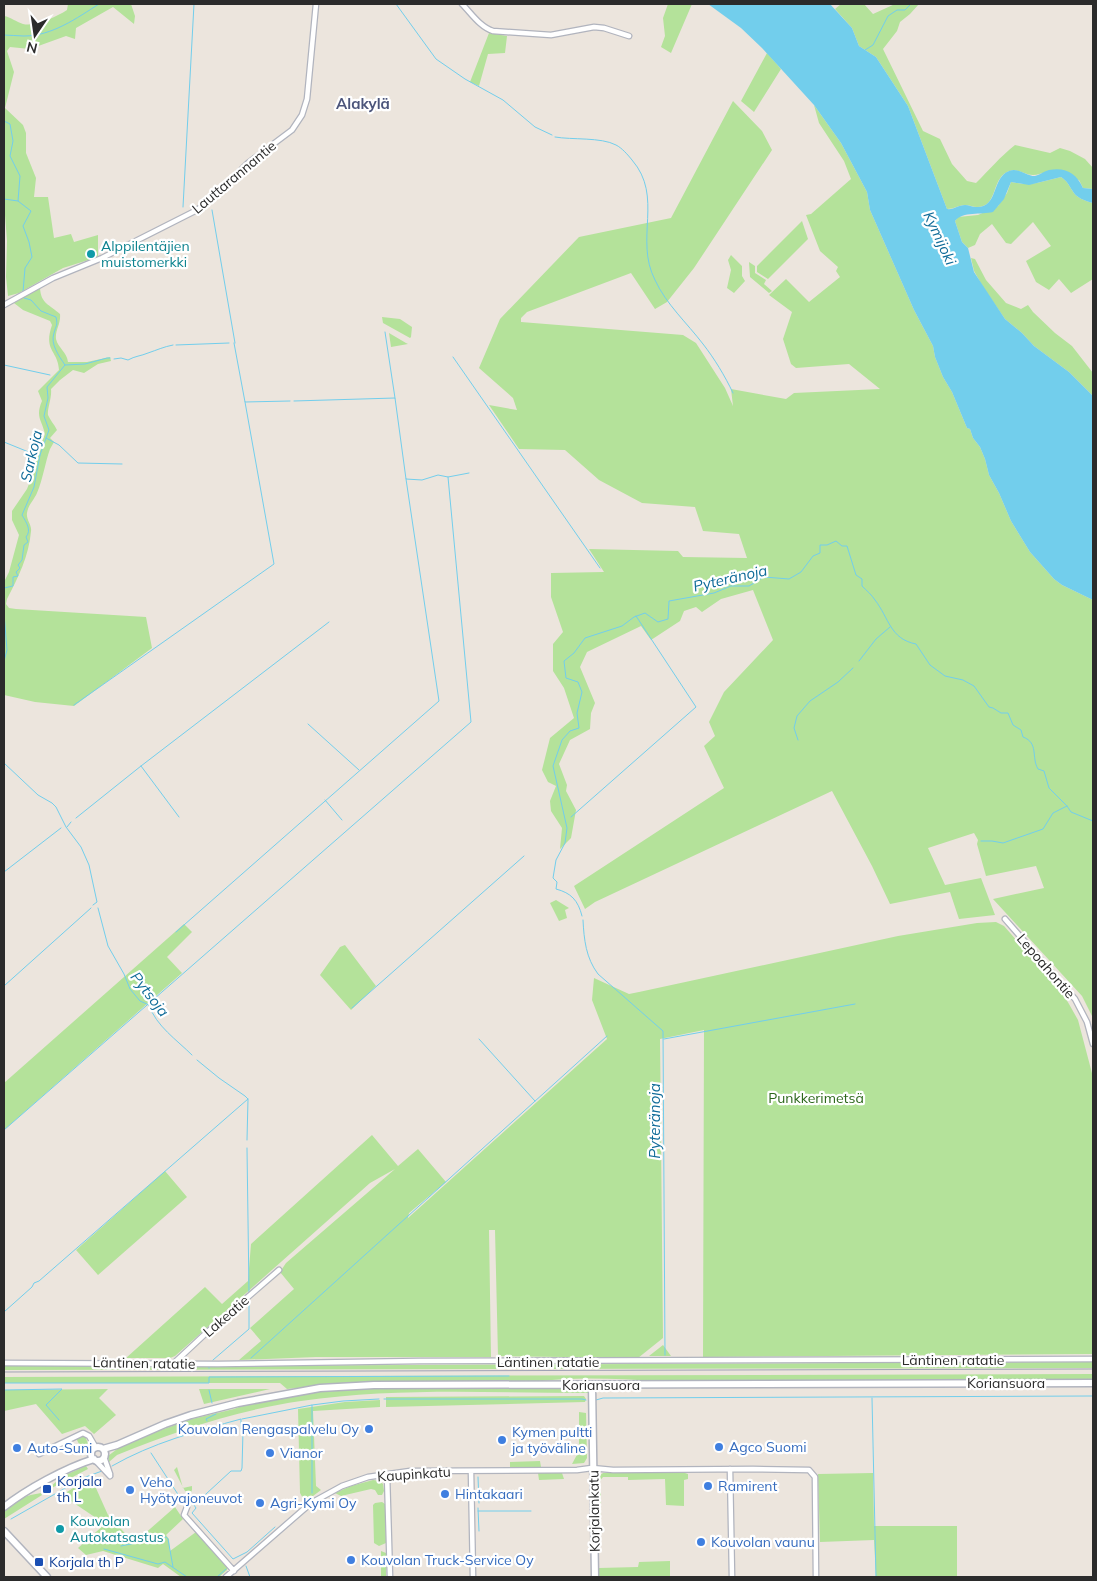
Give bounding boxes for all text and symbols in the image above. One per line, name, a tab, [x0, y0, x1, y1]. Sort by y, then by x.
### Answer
north arrow	[10, 10, 60, 60]
text: N	[25, 38, 39, 58]
district label: Alakylä	[336, 94, 390, 113]
street label: Lauttarannantie	[188, 137, 280, 217]
water label: Kymijoki	[919, 208, 961, 268]
place label: Alppilentäjien muistomerkki	[101, 237, 190, 271]
marker: Alppilentäjien muistomerkki	[85, 248, 97, 260]
water label: Sarkoja	[16, 428, 46, 484]
water label: Pyteränoja	[691, 560, 769, 596]
street label: Lepoahontie	[1013, 930, 1079, 1002]
water label: Pytsoja	[127, 968, 173, 1020]
water label: Pyteränoja	[645, 1083, 664, 1159]
park label: Punkkerimetsä	[768, 1089, 864, 1107]
street label: Lakeatie	[199, 1291, 253, 1341]
street label: Läntinen ratatie	[902, 1351, 1004, 1369]
street label: Läntinen ratatie	[92, 1353, 196, 1373]
street label: Läntinen ratatie	[497, 1353, 599, 1371]
street label: Koriansuora	[967, 1374, 1045, 1392]
street label: Koriansuora	[562, 1376, 640, 1394]
place label: Kouvolan Rengaspalvelu Oy	[178, 1420, 360, 1438]
marker: Kouvolan Rengaspalvelu Oy	[363, 1423, 375, 1435]
place label: Kymen pultti ja työväline	[511, 1423, 592, 1457]
marker: Kymen pultti ja työväline	[496, 1434, 508, 1446]
place label: Agco Suomi	[729, 1438, 807, 1456]
place label: Auto-Suni	[27, 1439, 92, 1457]
marker: Agco Suomi	[713, 1441, 725, 1453]
marker: Auto-Suni	[11, 1442, 23, 1454]
place label: Vianor	[280, 1444, 324, 1462]
marker: Vianor	[264, 1447, 276, 1459]
street label: Kaupinkatu	[377, 1462, 451, 1486]
street label: Korjalankatu	[584, 1470, 604, 1552]
place label: Korjala th L	[57, 1472, 102, 1506]
place label: Veho Hyötyajoneuvot	[140, 1473, 242, 1507]
place label: Ramirent	[718, 1477, 777, 1495]
marker: Ramirent	[702, 1480, 714, 1492]
marker: Korjala th L	[41, 1483, 53, 1495]
marker: Veho Hyötyajoneuvot	[124, 1484, 136, 1496]
place label: Hintakaari	[455, 1485, 523, 1503]
marker: Hintakaari	[439, 1488, 451, 1500]
place label: Agri-Kymi Oy	[270, 1494, 357, 1512]
marker: Agri-Kymi Oy	[254, 1497, 266, 1509]
place label: Kouvolan Autokatsastus	[70, 1512, 164, 1546]
marker: Kouvolan Autokatsastus	[54, 1523, 66, 1535]
place label: Kouvolan vaunu	[711, 1533, 815, 1551]
marker: Kouvolan vaunu	[695, 1536, 707, 1548]
place label: Kouvolan Truck-Service Oy	[361, 1551, 534, 1569]
place label: Korjala th P	[49, 1553, 124, 1571]
marker: Kouvolan Truck-Service Oy	[345, 1554, 357, 1566]
marker: Korjala th P	[33, 1556, 45, 1568]

